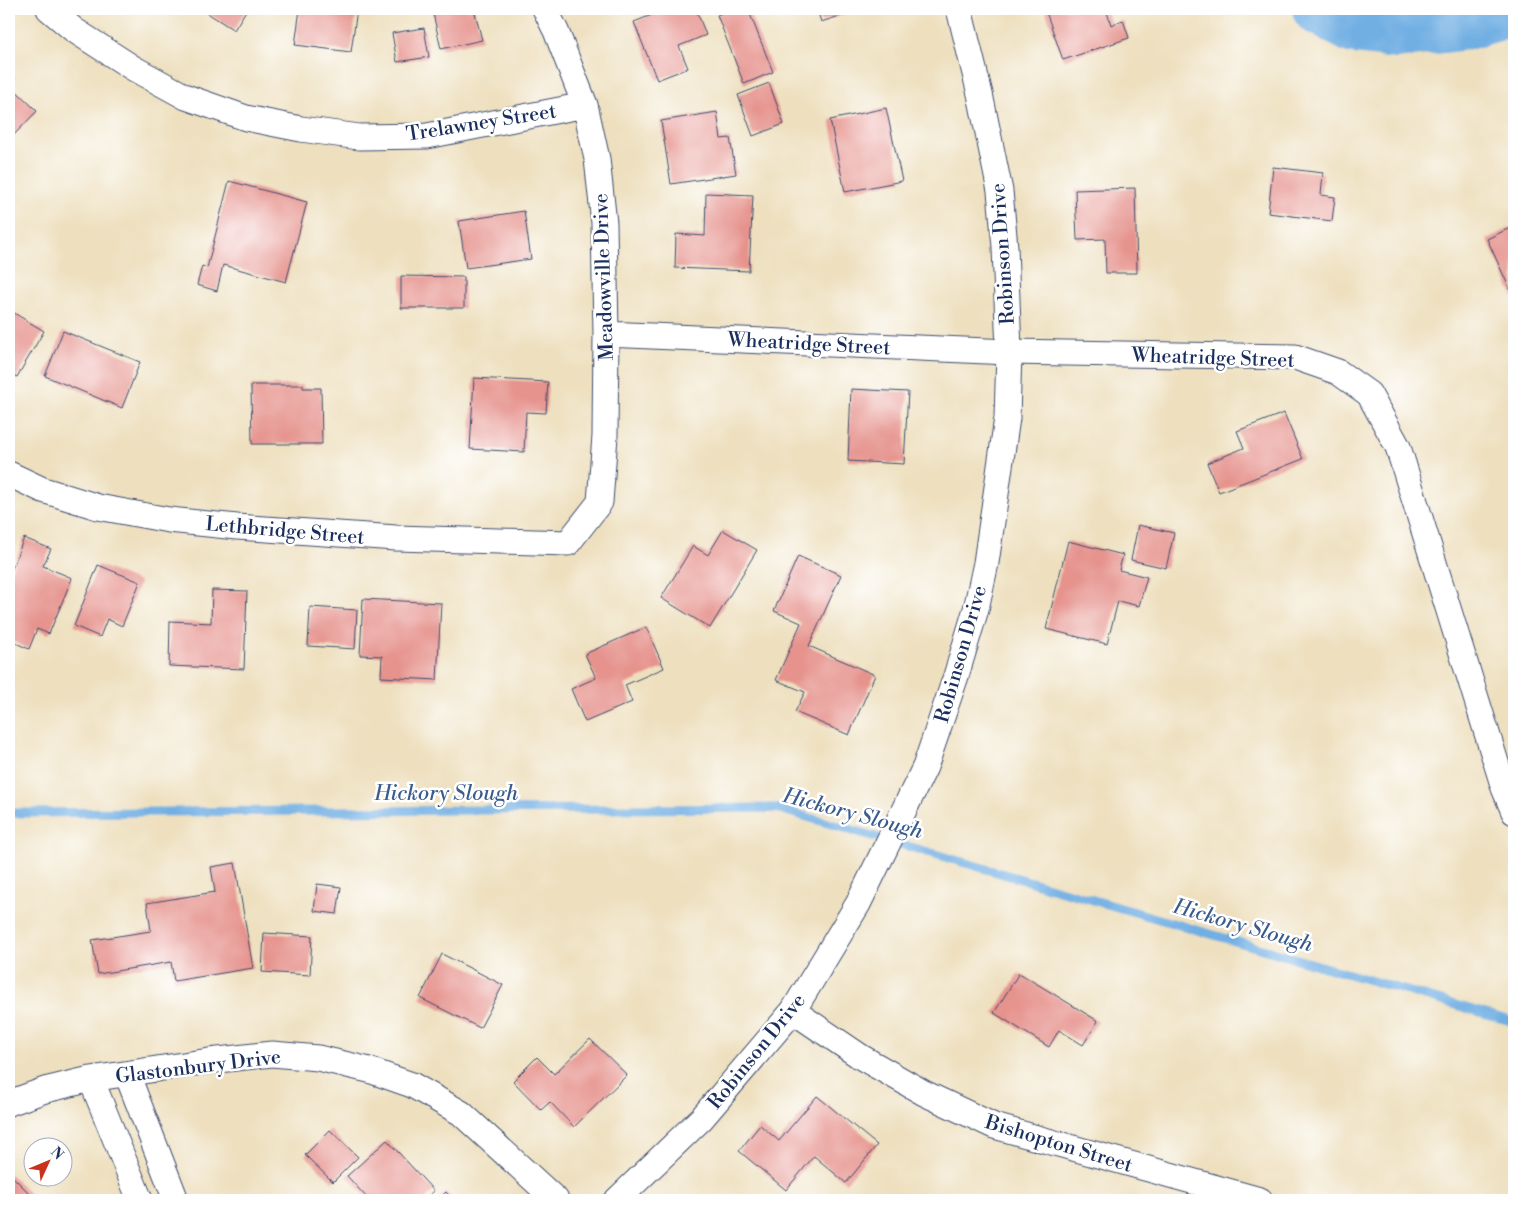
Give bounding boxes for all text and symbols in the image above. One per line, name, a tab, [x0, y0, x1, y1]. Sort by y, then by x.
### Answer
street label: Trelawney Street	[404, 99, 558, 148]
street label: Robinson Drive	[986, 182, 1021, 325]
street label: Meadowville Drive	[589, 193, 620, 361]
street label: Wheatridge Street	[726, 328, 891, 361]
street label: Wheatridge Street	[1130, 343, 1295, 374]
street label: Lethbridge Street	[204, 512, 365, 551]
street label: Robinson Drive	[930, 583, 993, 726]
water label: Hickory Slough	[373, 781, 518, 807]
water label: Hickory Slough	[779, 783, 926, 845]
water label: Hickory Slough	[1169, 893, 1316, 958]
street label: Robinson Drive	[703, 989, 811, 1115]
street label: Glastonbury Drive	[114, 1045, 282, 1090]
street label: Bishopton Street	[981, 1110, 1135, 1179]
north arrow	[22, 1136, 72, 1186]
text: N	[46, 1143, 67, 1164]

